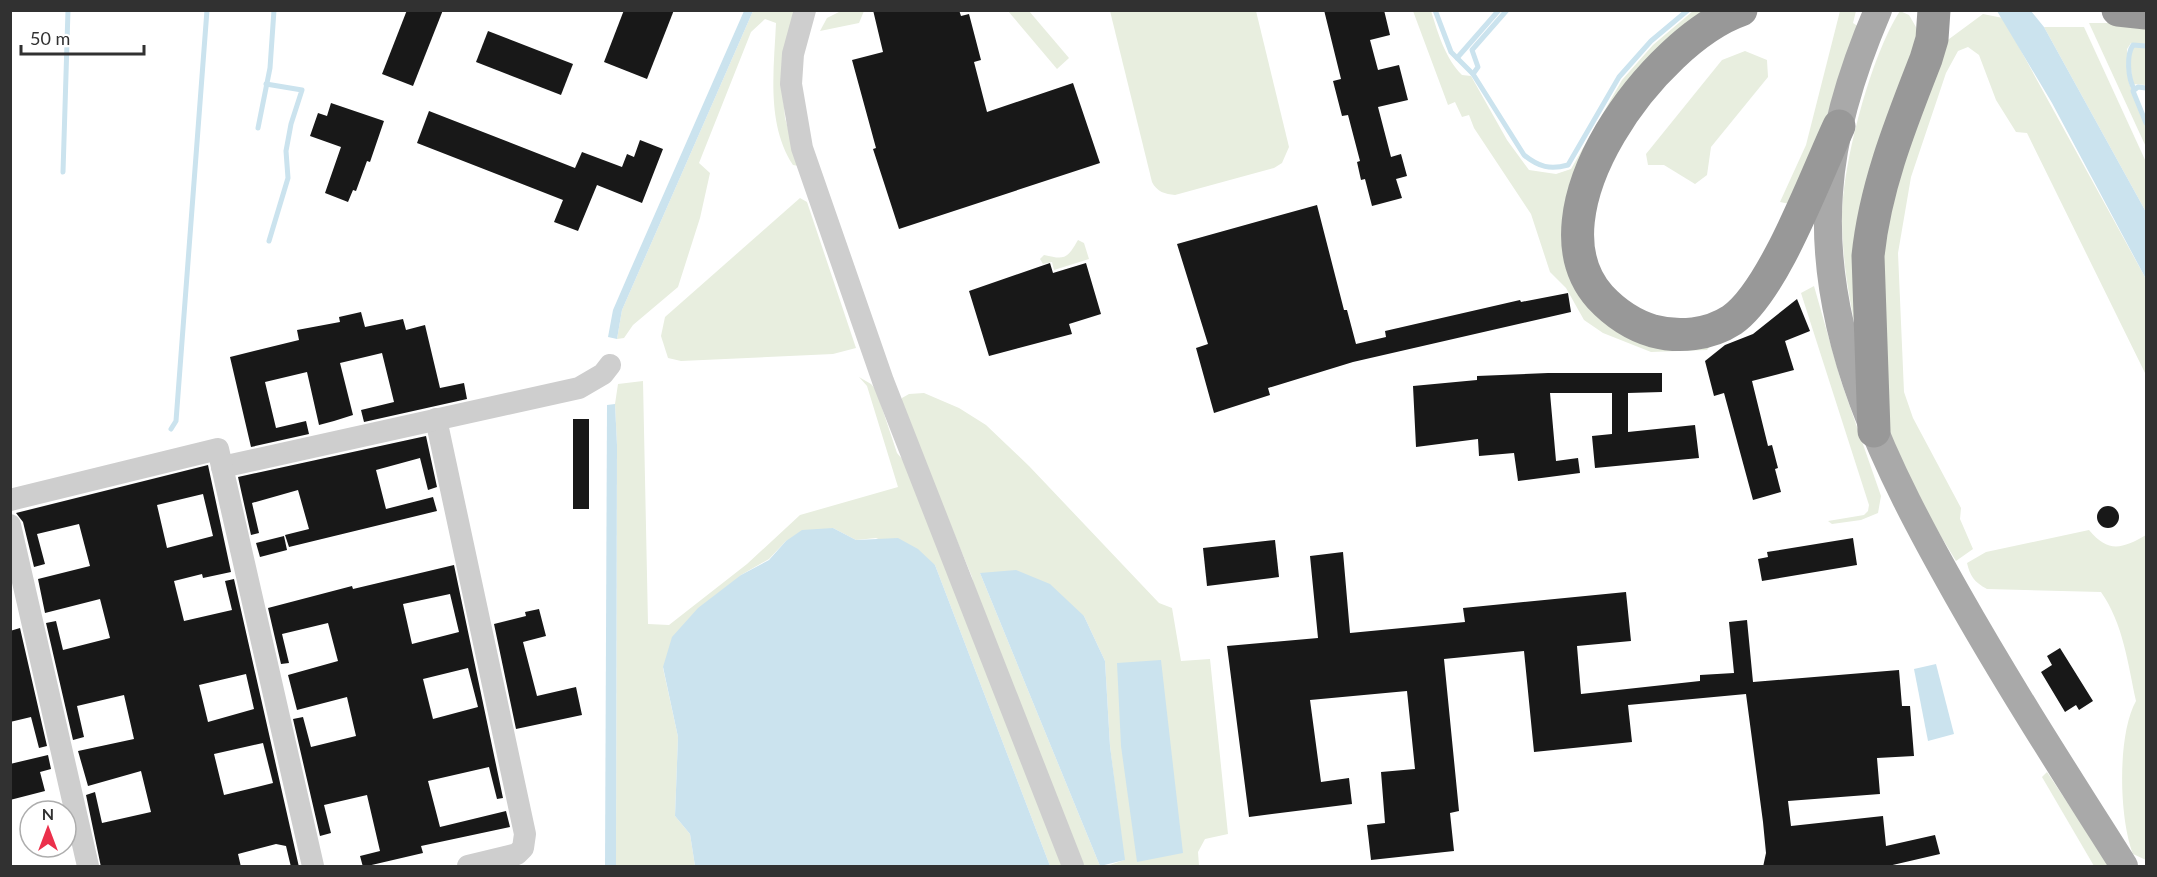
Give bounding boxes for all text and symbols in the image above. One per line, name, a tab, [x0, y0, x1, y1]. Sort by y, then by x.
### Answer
scale bar	[21, 18, 144, 56]
text: 50 m	[30, 27, 70, 49]
north arrow	[18, 799, 78, 859]
text: N	[42, 804, 54, 823]

